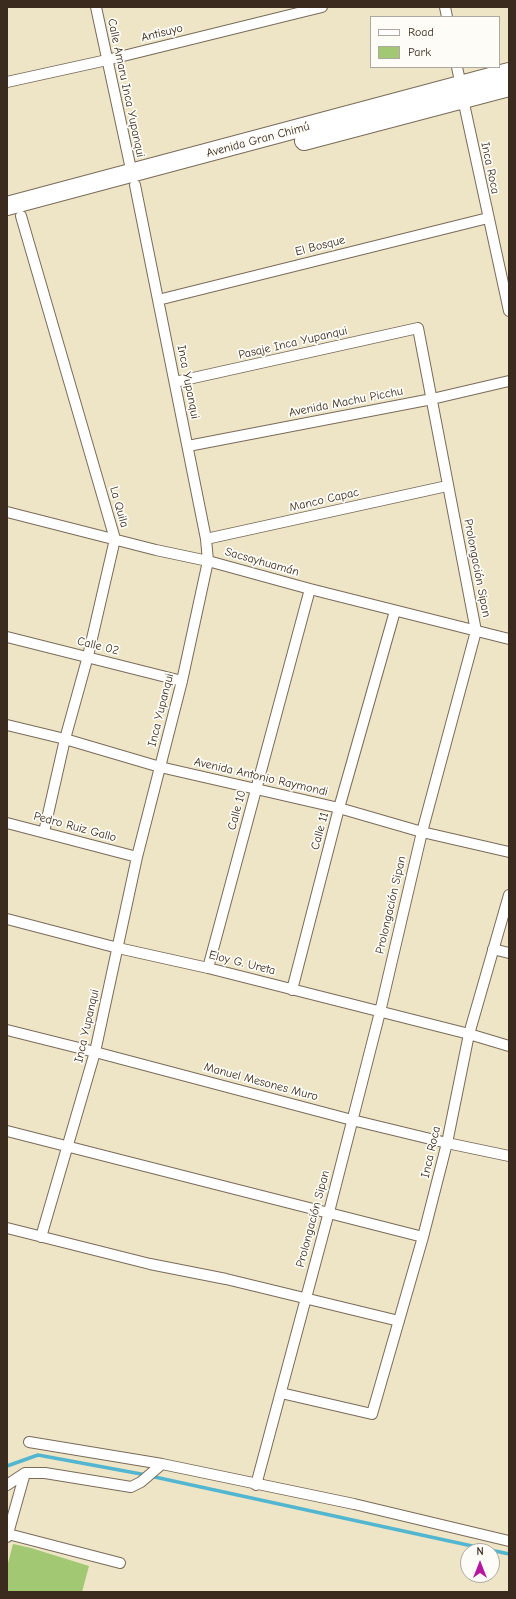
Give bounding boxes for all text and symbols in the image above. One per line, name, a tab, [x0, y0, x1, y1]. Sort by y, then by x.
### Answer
legend	[370, 16, 500, 68]
street label: Calle Amaru Inca Yupanqui	[104, 17, 148, 159]
street label: Antisuyo	[140, 21, 184, 45]
text: Road	[408, 25, 434, 39]
text: Park	[408, 45, 431, 59]
street label: Avenida Gran Chimú	[205, 119, 311, 161]
street label: Inca Roca	[477, 141, 503, 195]
street label: El Bosque	[294, 233, 346, 259]
street label: Pasaje Inca Yupanqui	[237, 323, 349, 363]
street label: Inca Yupanqui	[174, 344, 202, 420]
street label: Avenida Machu Picchu	[288, 384, 404, 420]
street label: La Quila	[106, 485, 132, 529]
street label: Manco Capac	[288, 485, 360, 515]
street label: Prolongación Sipan	[460, 518, 494, 618]
street label: Sacsayhuamán	[223, 545, 301, 579]
street label: Calle 02	[76, 634, 120, 658]
street label: Inca Yupanqui	[145, 672, 177, 748]
street label: Avenida Antonio Raymondi	[193, 755, 329, 799]
street label: Calle 10	[225, 788, 249, 832]
street label: Pedro Ruiz Gallo	[32, 809, 118, 845]
street label: Calle 11	[308, 811, 332, 851]
street label: Prolongación Sipan	[373, 855, 409, 955]
street label: Eloy G. Ureta	[207, 948, 277, 978]
street label: Inca Yupanqui	[72, 988, 102, 1064]
street label: Manuel Mesones Muro	[202, 1060, 320, 1104]
street label: Inca Roca	[418, 1125, 444, 1179]
street label: Prolongación Sipan	[293, 1169, 333, 1269]
north arrow	[460, 1543, 500, 1583]
text: N	[476, 1545, 484, 1558]

